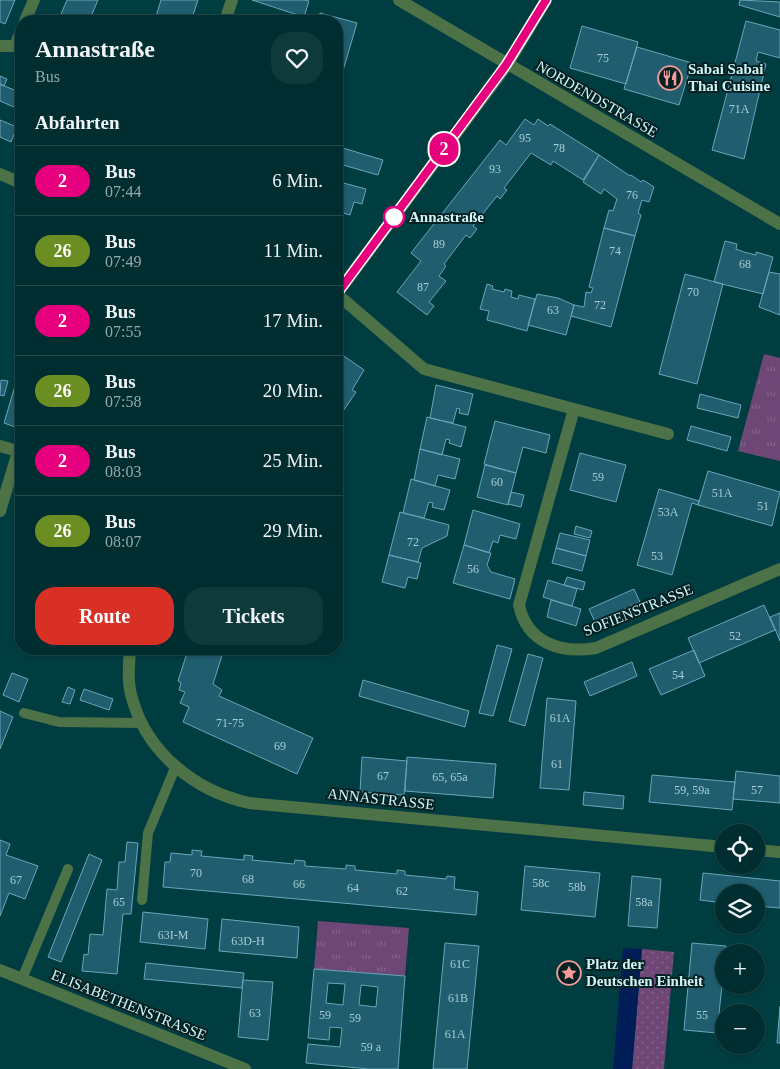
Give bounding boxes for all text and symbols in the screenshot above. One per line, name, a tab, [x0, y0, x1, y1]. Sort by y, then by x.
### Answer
button: heart	[271, 32, 323, 84]
text: Annastraße	[35, 36, 155, 62]
house number: 75	[597, 51, 609, 65]
street label: NORDENDSTRASSE	[533, 58, 661, 140]
place label: Sabai Sabai Thai Cuisine	[688, 61, 770, 94]
restaurant icon: Sabai Sabai Thai Cuisine	[657, 65, 683, 91]
text: Bus	[35, 68, 60, 85]
house number: 71A	[729, 102, 750, 116]
text: Abfahrten	[35, 112, 119, 133]
house number: 95	[519, 131, 531, 145]
line badge: 2	[428, 133, 460, 165]
text: 2	[440, 139, 449, 159]
house number: 78	[553, 141, 565, 155]
text: Bus	[105, 161, 136, 182]
house number: 93	[489, 162, 501, 176]
text: 6 Min.	[272, 170, 323, 191]
text: 2	[58, 171, 67, 191]
text: 07:44	[105, 183, 141, 200]
house number: 76	[626, 188, 638, 202]
marker: Annastraße	[383, 206, 405, 228]
place label: Annastraße	[409, 209, 484, 225]
text: Bus	[105, 231, 136, 252]
house number: 89	[433, 237, 445, 251]
text: 11 Min.	[264, 240, 323, 261]
text: 26	[54, 241, 72, 261]
house number: 74	[609, 244, 621, 258]
text: 07:49	[105, 253, 141, 270]
house number: 68	[739, 257, 751, 271]
house number: 87	[417, 280, 429, 294]
house number: 70	[687, 285, 699, 299]
house number: 72	[594, 298, 606, 312]
text: Bus	[105, 301, 136, 322]
house number: 63	[547, 303, 559, 317]
text: 17 Min.	[263, 310, 323, 331]
text: 2	[58, 311, 67, 331]
text: 07:55	[105, 323, 141, 340]
text: Bus	[105, 371, 136, 392]
text: 20 Min.	[263, 380, 323, 401]
text: 26	[54, 381, 72, 401]
text: 07:58	[105, 393, 141, 410]
text: Bus	[105, 441, 136, 462]
text: 25 Min.	[263, 450, 323, 471]
text: 2	[58, 451, 67, 471]
text: 08:03	[105, 463, 141, 480]
house number: 59	[592, 470, 604, 484]
house number: 60	[491, 475, 503, 489]
house number: 51A	[712, 486, 733, 500]
house number: 51	[757, 499, 769, 513]
house number: 53A	[658, 505, 679, 519]
text: Bus	[105, 511, 136, 532]
text: 29 Min.	[263, 520, 323, 541]
text: 26	[54, 521, 72, 541]
text: 08:07	[105, 533, 141, 550]
house number: 72	[407, 535, 419, 549]
house number: 53	[651, 549, 663, 563]
house number: 56	[467, 562, 479, 576]
street label: SOFIENSTRASSE	[581, 581, 695, 639]
button: Route	[35, 587, 174, 645]
button: Tickets	[184, 587, 323, 645]
house number: 52	[729, 629, 741, 643]
house number: 54	[672, 668, 684, 682]
house number: 61A	[550, 711, 571, 725]
house number: 71-75	[216, 716, 244, 730]
house number: 69	[274, 739, 286, 753]
house number: 61	[551, 757, 563, 771]
house number: 67	[377, 769, 389, 783]
house number: 65, 65a	[432, 770, 468, 784]
house number: 59, 59a	[674, 783, 710, 797]
house number: 57	[751, 783, 763, 797]
street label: ANNASTRASSE	[327, 785, 435, 813]
map controls	[715, 824, 765, 1054]
button: locate	[715, 824, 765, 874]
house number: 70	[190, 866, 202, 880]
house number: 68	[242, 872, 254, 886]
house number: 67	[10, 873, 22, 887]
house number: 58c	[532, 876, 550, 890]
house number: 66	[293, 877, 305, 891]
house number: 58b	[568, 880, 586, 894]
house number: 64	[347, 881, 359, 895]
house number: 62	[396, 884, 408, 898]
button: layers	[715, 884, 765, 934]
house number: 65	[113, 895, 125, 909]
house number: 58a	[635, 895, 653, 909]
house number: 63I-M	[158, 928, 189, 942]
house number: 63D-H	[231, 934, 265, 948]
button: +	[715, 944, 765, 994]
place label: Platz der Deutschen Einheit	[586, 956, 703, 989]
house number: 61C	[450, 957, 470, 971]
place icon: Platz der Deutschen Einheit	[556, 960, 582, 986]
street label: ELISABETHENSTRASSE	[49, 967, 209, 1043]
house number: 61B	[448, 991, 468, 1005]
button: −	[715, 1004, 765, 1054]
house number: 63	[249, 1006, 261, 1020]
house number: 59	[319, 1008, 331, 1022]
house number: 55	[696, 1008, 708, 1022]
house number: 59	[349, 1011, 361, 1025]
house number: 61A	[445, 1027, 466, 1041]
house number: 59 a	[361, 1040, 382, 1054]

